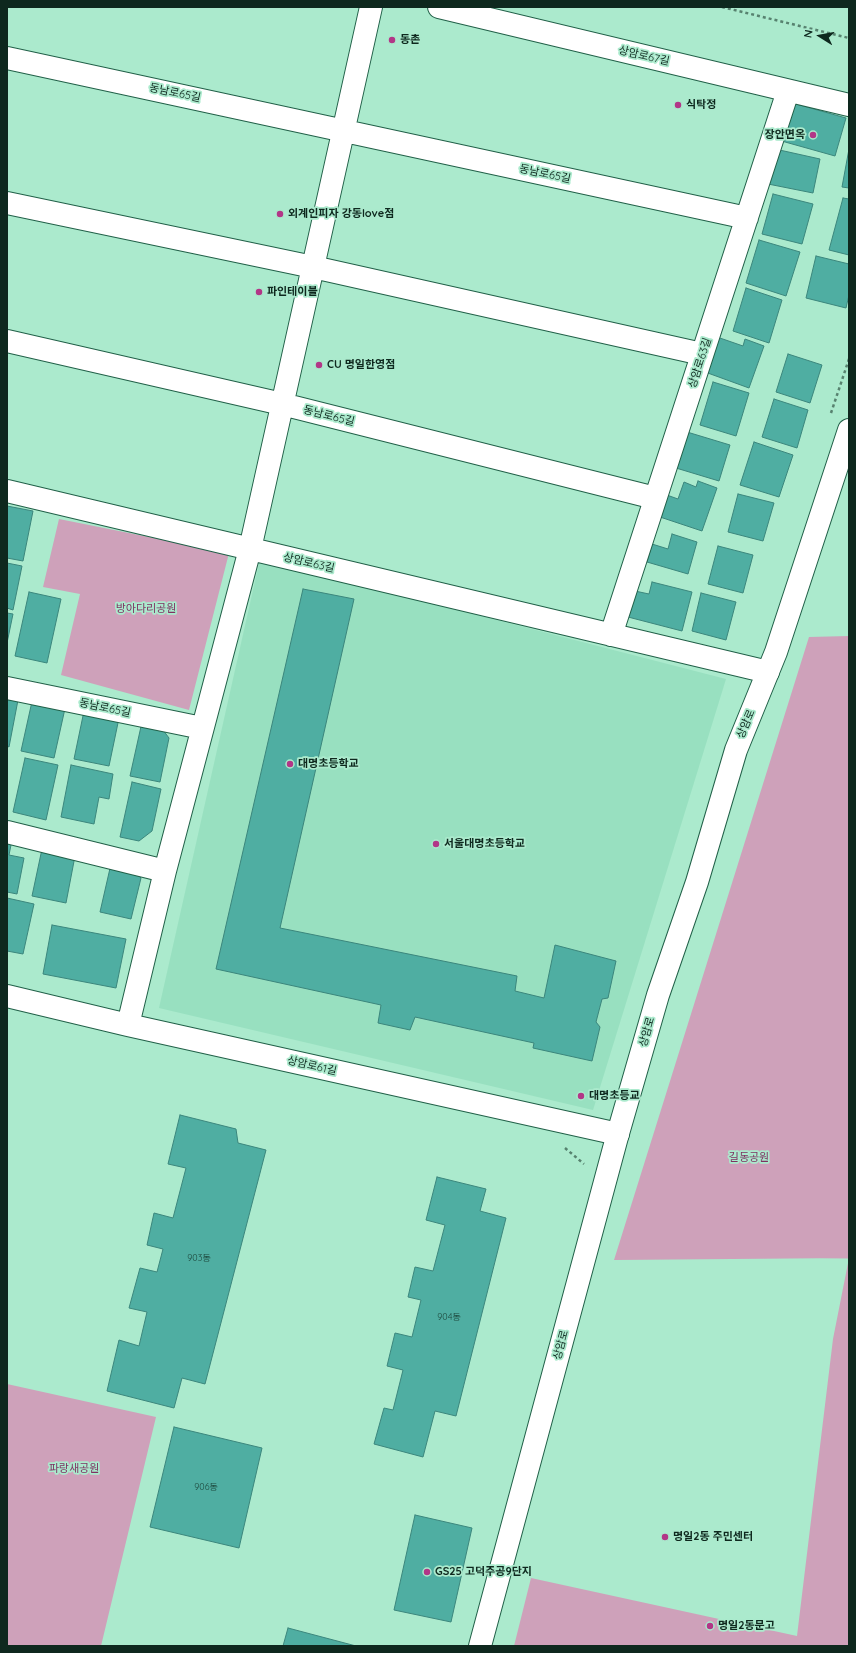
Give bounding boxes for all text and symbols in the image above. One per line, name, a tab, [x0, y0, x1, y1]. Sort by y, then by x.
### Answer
north arrow	[800, 16, 840, 56]
text: N	[801, 28, 816, 39]
place label: 동촌	[400, 33, 420, 47]
marker: 동촌	[387, 35, 397, 45]
street label: 상암로67길	[617, 44, 671, 68]
street label: 동남로65길	[148, 81, 202, 105]
place label: 식탁정	[686, 98, 716, 112]
marker: 식탁정	[673, 100, 683, 110]
place label: 장안면옥	[765, 128, 805, 142]
marker: 장안면옥	[808, 130, 818, 140]
street label: 동남로65길	[518, 162, 572, 186]
place label: 외계인피자 강동love점	[288, 207, 394, 221]
marker: 외계인피자 강동love점	[275, 209, 285, 219]
place label: 파인테이블	[267, 285, 318, 299]
marker: 파인테이블	[254, 287, 264, 297]
street label: 상암로63길	[686, 336, 714, 390]
place label: CU 명일한영점	[327, 358, 395, 372]
marker: CU 명일한영점	[314, 360, 324, 370]
street label: 동남로65길	[302, 403, 356, 429]
street label: 상암로63길	[282, 551, 336, 575]
park label: 방아다리공원	[116, 602, 176, 616]
street label: 동남로65길	[78, 696, 132, 720]
street label: 상암로	[734, 707, 758, 741]
place label: 대명초등학교	[298, 757, 359, 771]
marker: 대명초등학교	[285, 759, 295, 769]
place label: 서울대명초등학교	[444, 837, 525, 851]
marker: 서울대명초등학교	[431, 839, 441, 849]
street label: 상암로	[636, 1016, 658, 1048]
street label: 상암로61길	[286, 1054, 338, 1078]
place label: 대명초등교	[589, 1089, 640, 1103]
marker: 대명초등교	[576, 1091, 586, 1101]
park label: 길동공원	[729, 1151, 769, 1165]
house number: 903동	[187, 1253, 211, 1263]
house number: 904동	[437, 1312, 461, 1322]
street label: 상암로	[551, 1329, 571, 1361]
park label: 파랑새공원	[49, 1462, 99, 1476]
house number: 906동	[194, 1482, 218, 1492]
place label: 명일2동 주민센터	[673, 1530, 753, 1544]
marker: 명일2동 주민센터	[660, 1532, 670, 1542]
place label: GS25 고덕주공9단지	[435, 1565, 532, 1579]
marker: GS25 고덕주공9단지	[422, 1567, 432, 1577]
place label: 명일2동문고	[718, 1619, 775, 1633]
marker: 명일2동문고	[705, 1621, 715, 1631]

